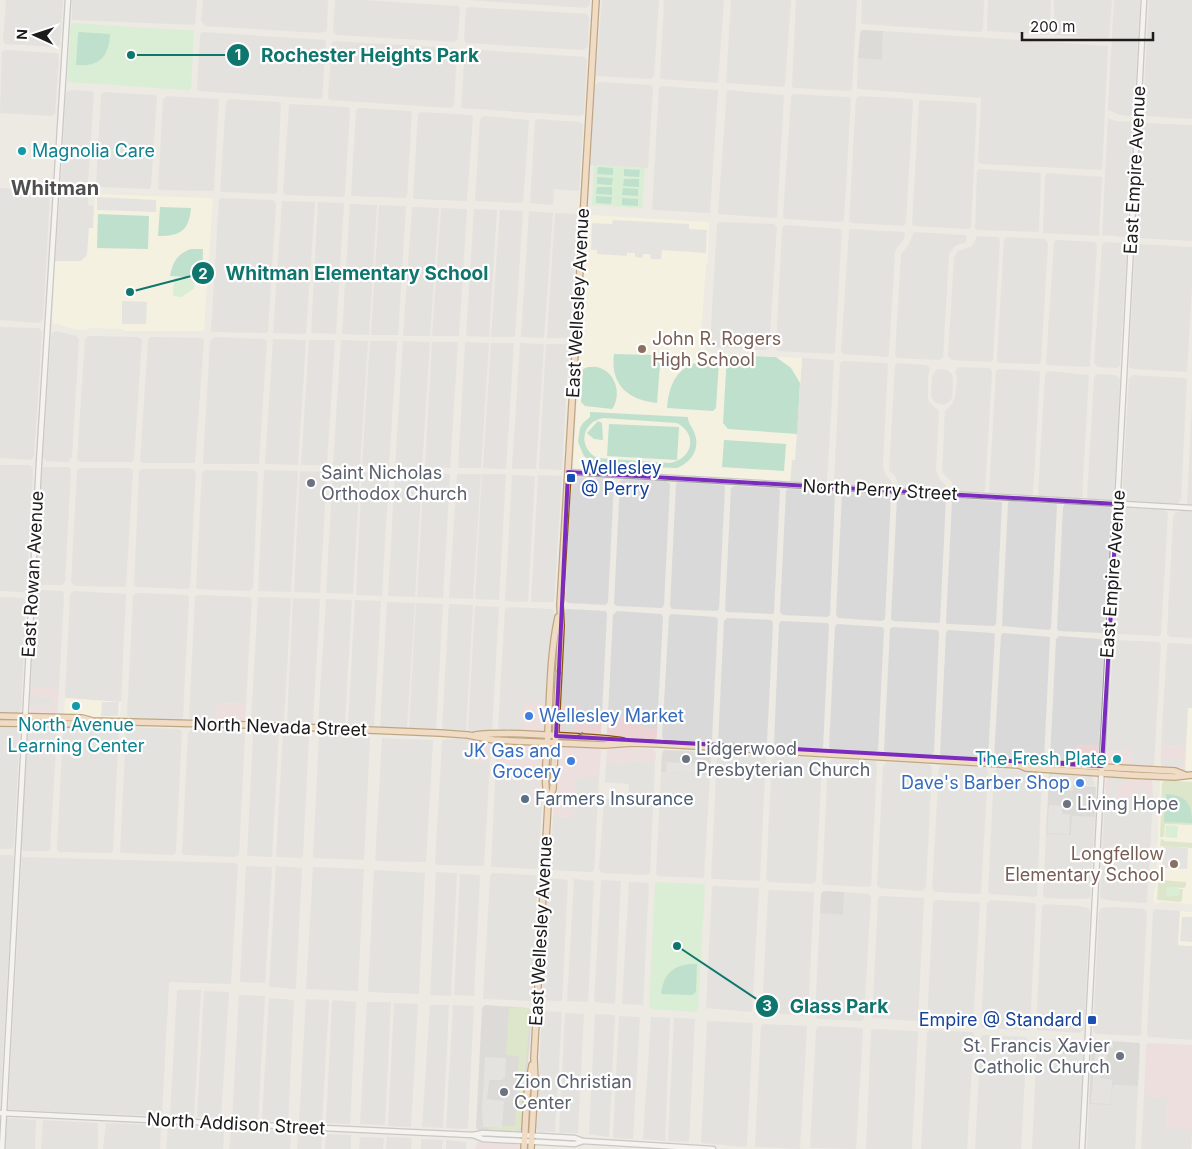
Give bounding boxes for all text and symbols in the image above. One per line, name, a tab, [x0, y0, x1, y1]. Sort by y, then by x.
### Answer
north arrow	[10, 10, 60, 60]
scale bar	[1022, 10, 1153, 42]
text: 200 m	[1030, 17, 1075, 36]
text: N	[13, 29, 30, 40]
callout: Rochester Heights Park	[226, 38, 489, 72]
text: Rochester Heights Park	[261, 44, 479, 67]
text: 1	[235, 45, 241, 64]
street label: East Empire Avenue	[1120, 85, 1149, 255]
place label: Magnolia Care	[32, 140, 155, 161]
marker: Magnolia Care	[16, 145, 28, 157]
district label: Whitman	[11, 176, 99, 200]
street label: East Wellesley Avenue	[562, 207, 593, 399]
callout: Whitman Elementary School	[191, 256, 498, 290]
text: Whitman Elementary School	[226, 262, 488, 285]
text: 2	[198, 264, 208, 283]
place label: John R. Rogers High School	[652, 328, 781, 370]
marker: John R. Rogers High School	[636, 343, 648, 355]
place label: Wellesley @ Perry	[581, 457, 662, 499]
place label: Saint Nicholas Orthodox Church	[321, 462, 467, 504]
marker: Wellesley @ Perry	[565, 472, 577, 484]
street label: North Perry Street	[802, 475, 958, 504]
marker: Saint Nicholas Orthodox Church	[305, 477, 317, 489]
street label: East Empire Avenue	[1096, 489, 1129, 659]
street label: East Rowan Avenue	[18, 490, 47, 658]
one-way arrow	[553, 669, 563, 685]
marker: North Avenue Learning Center	[70, 700, 82, 712]
place label: Wellesley Market	[539, 705, 684, 726]
marker: Wellesley Market	[523, 710, 535, 722]
street label: North Nevada Street	[193, 713, 367, 740]
place label: North Avenue Learning Center	[7, 714, 145, 756]
one-way arrow	[576, 733, 592, 742]
place label: Lidgerwood Presbyterian Church	[696, 738, 870, 780]
place label: JK Gas and Grocery	[464, 740, 561, 782]
place label: The Fresh Plate	[975, 748, 1107, 769]
marker: Lidgerwood Presbyterian Church	[680, 753, 692, 765]
marker: The Fresh Plate	[1111, 753, 1123, 765]
marker: JK Gas and Grocery	[565, 755, 577, 767]
place label: Dave's Barber Shop	[901, 772, 1070, 793]
marker: Dave's Barber Shop	[1074, 777, 1086, 789]
place label: Farmers Insurance	[535, 788, 694, 809]
marker: Farmers Insurance	[519, 793, 531, 805]
place label: Living Hope	[1077, 793, 1178, 814]
marker: Living Hope	[1061, 798, 1073, 810]
street label: East Wellesley Avenue	[525, 835, 556, 1027]
place label: Longfellow Elementary School	[1005, 843, 1164, 885]
marker: Longfellow Elementary School	[1168, 858, 1180, 870]
callout: Glass Park	[755, 989, 898, 1023]
text: Glass Park	[790, 995, 888, 1018]
text: 3	[762, 996, 772, 1015]
place label: Empire @ Standard	[919, 1009, 1082, 1030]
marker: Empire @ Standard	[1086, 1014, 1098, 1026]
place label: St. Francis Xavier Catholic Church	[963, 1035, 1110, 1077]
marker: St. Francis Xavier Catholic Church	[1114, 1050, 1126, 1062]
place label: Zion Christian Center	[514, 1071, 632, 1113]
marker: Zion Christian Center	[498, 1086, 510, 1098]
street label: North Addison Street	[146, 1108, 326, 1139]

